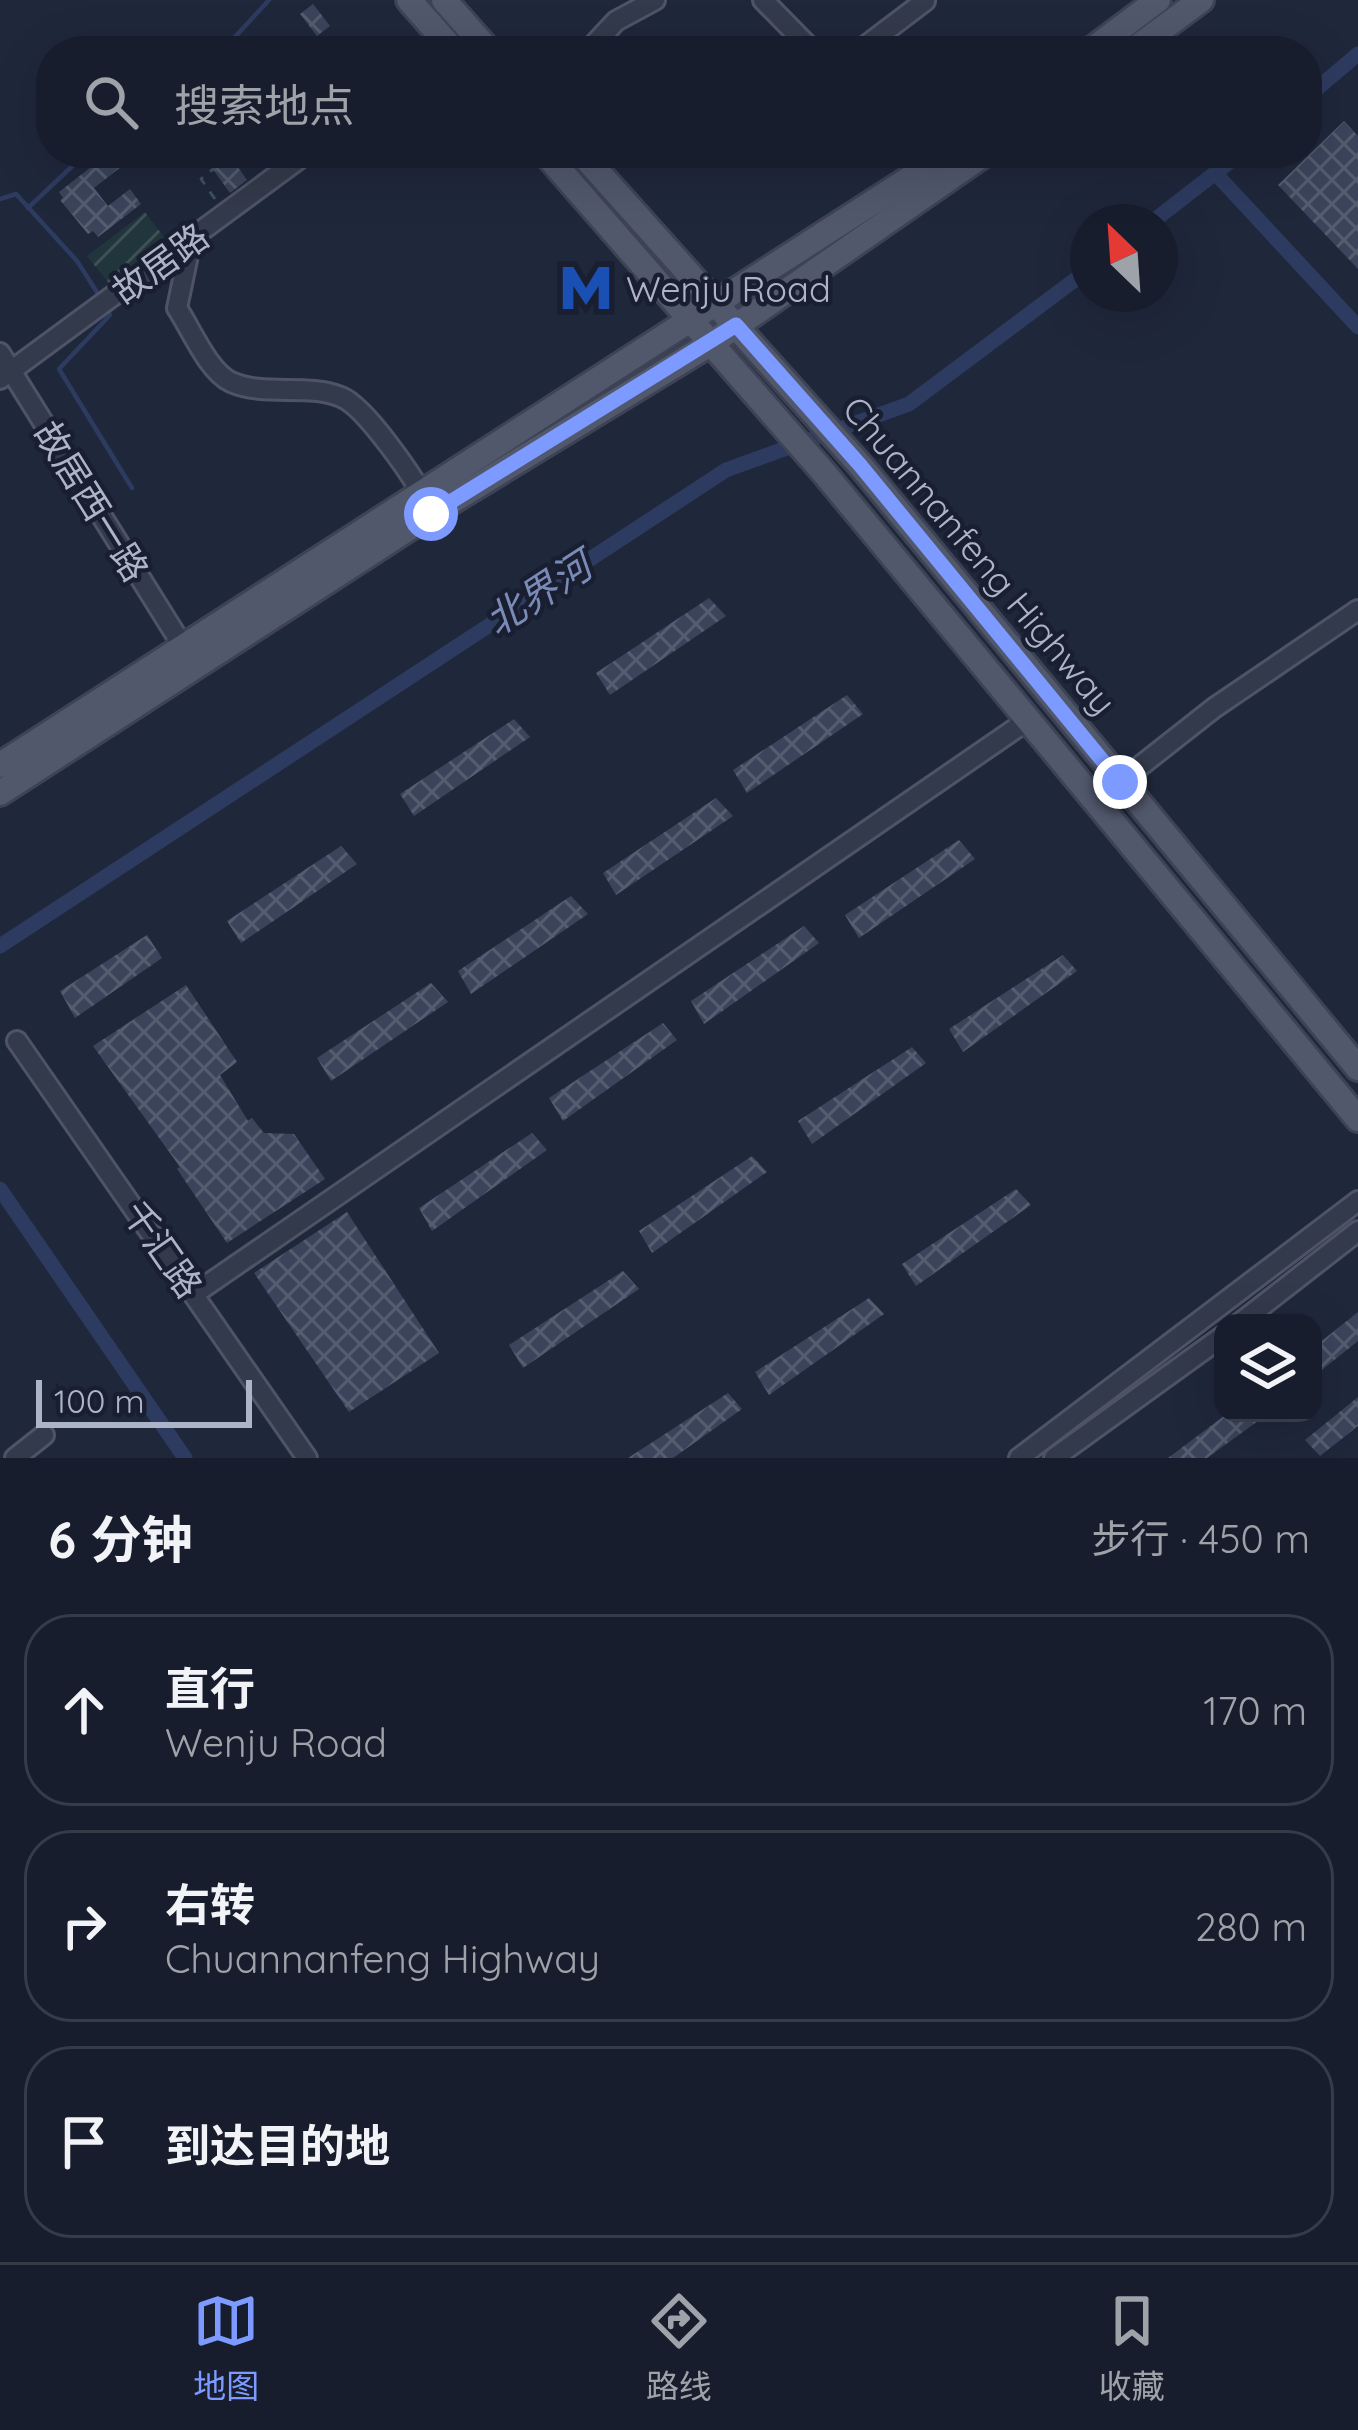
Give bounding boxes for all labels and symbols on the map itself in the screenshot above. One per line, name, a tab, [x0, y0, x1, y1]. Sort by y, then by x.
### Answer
north arrow	[1070, 204, 1178, 312]
street label: 故居路	[103, 213, 217, 313]
metro station icon: Wenju Road	[557, 259, 615, 317]
place label: Wenju Road	[626, 266, 831, 311]
street label: Chuannanfeng Highway	[834, 387, 1126, 723]
street label: 故居西一路	[25, 413, 159, 589]
route start	[404, 487, 458, 541]
water label: 北界河	[476, 537, 606, 645]
route end	[1093, 755, 1147, 809]
street label: 千汇路	[114, 1192, 212, 1306]
scale bar	[36, 1374, 252, 1427]

